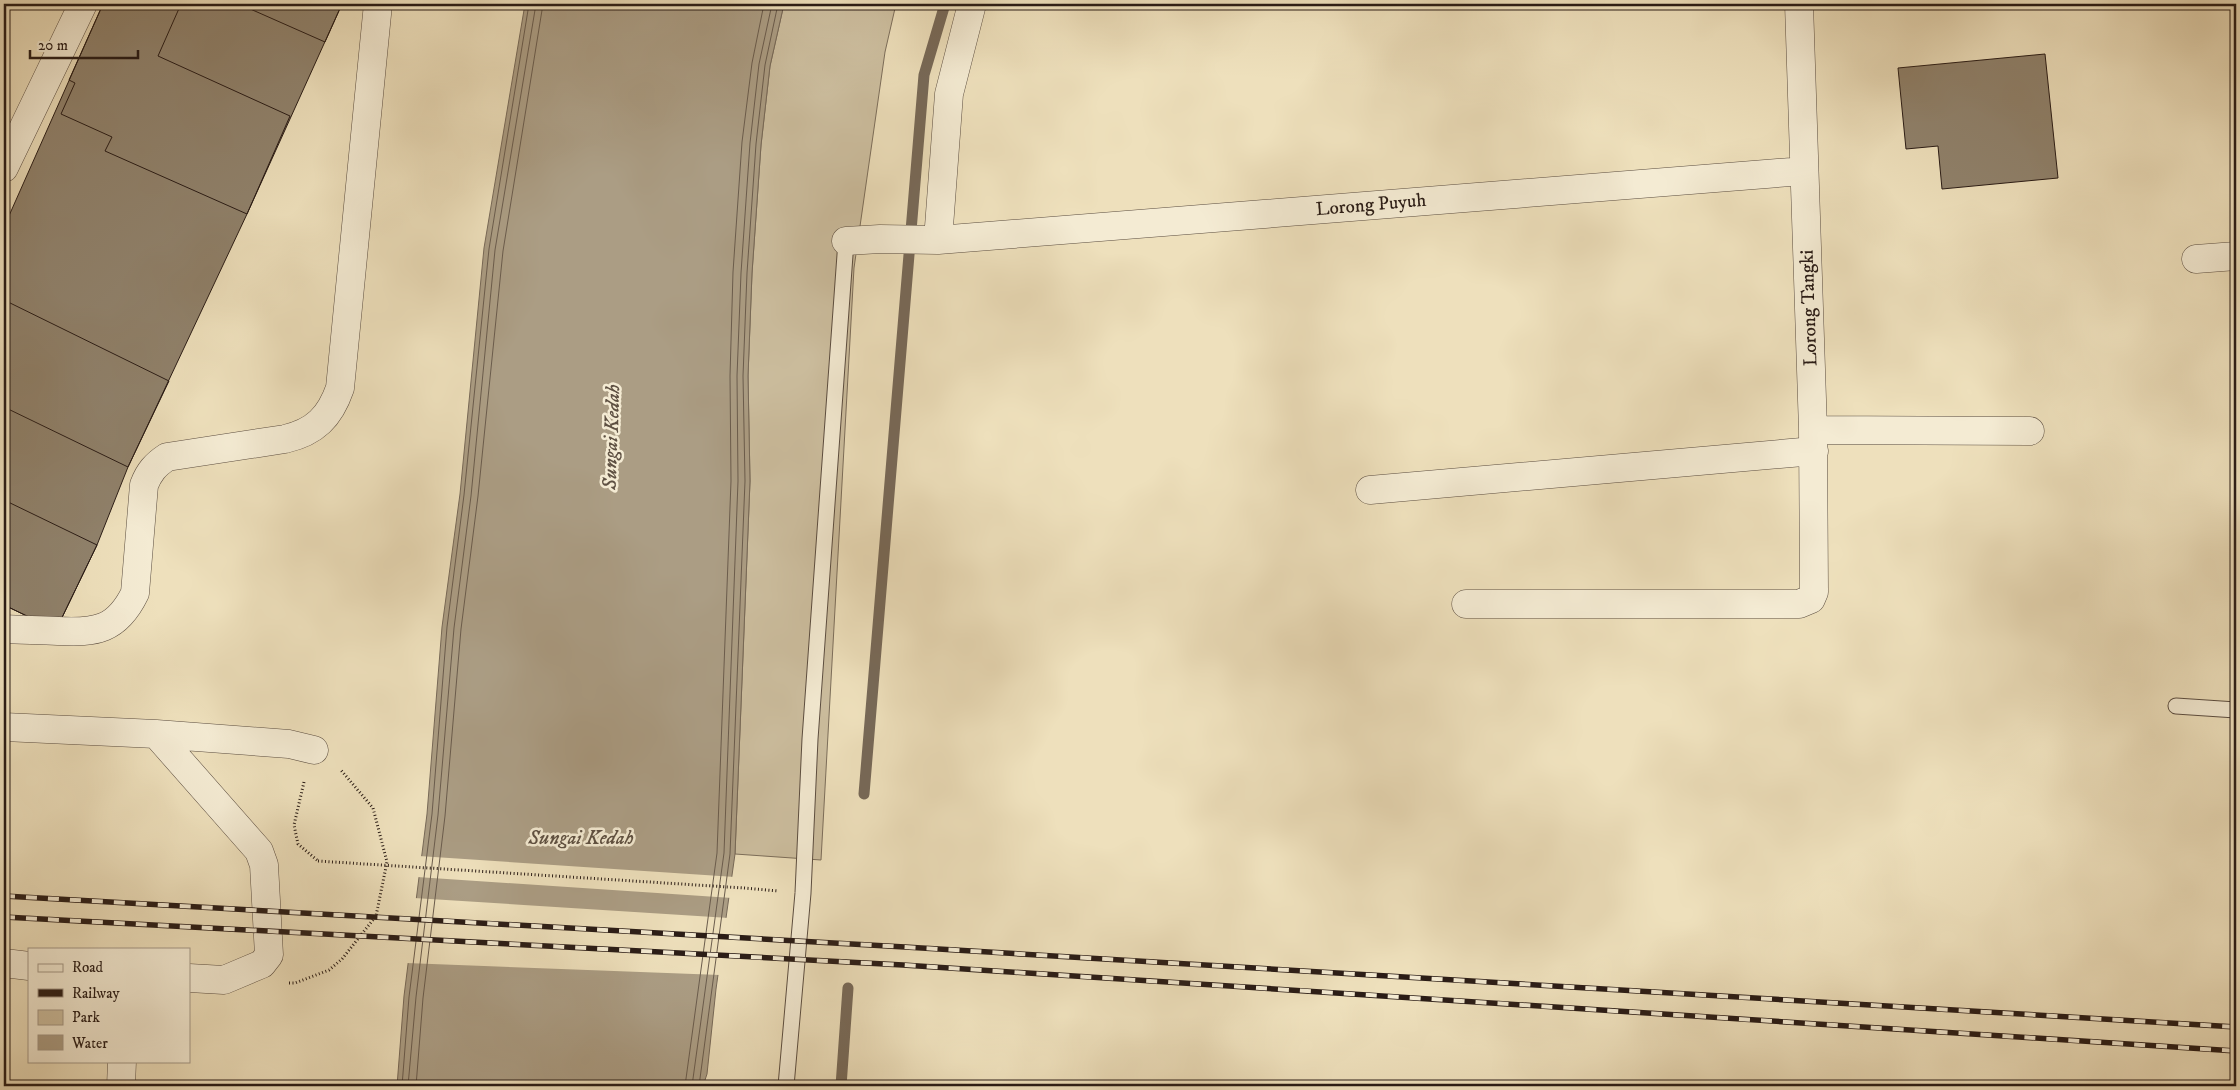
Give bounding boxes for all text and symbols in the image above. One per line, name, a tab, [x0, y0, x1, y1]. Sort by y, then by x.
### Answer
scale bar	[30, 28, 138, 60]
text: 20 m	[38, 36, 68, 55]
street label: Lorong Puyuh	[1315, 189, 1427, 221]
street label: Lorong Tangki	[1795, 249, 1823, 367]
water label: Sungai Kedah	[598, 384, 626, 491]
water label: Sungai Kedah	[527, 826, 634, 851]
legend	[28, 948, 190, 1062]
text: Road	[72, 958, 104, 977]
text: Railway	[72, 984, 120, 1003]
text: Park	[72, 1008, 101, 1027]
text: Water	[71, 1034, 108, 1053]

